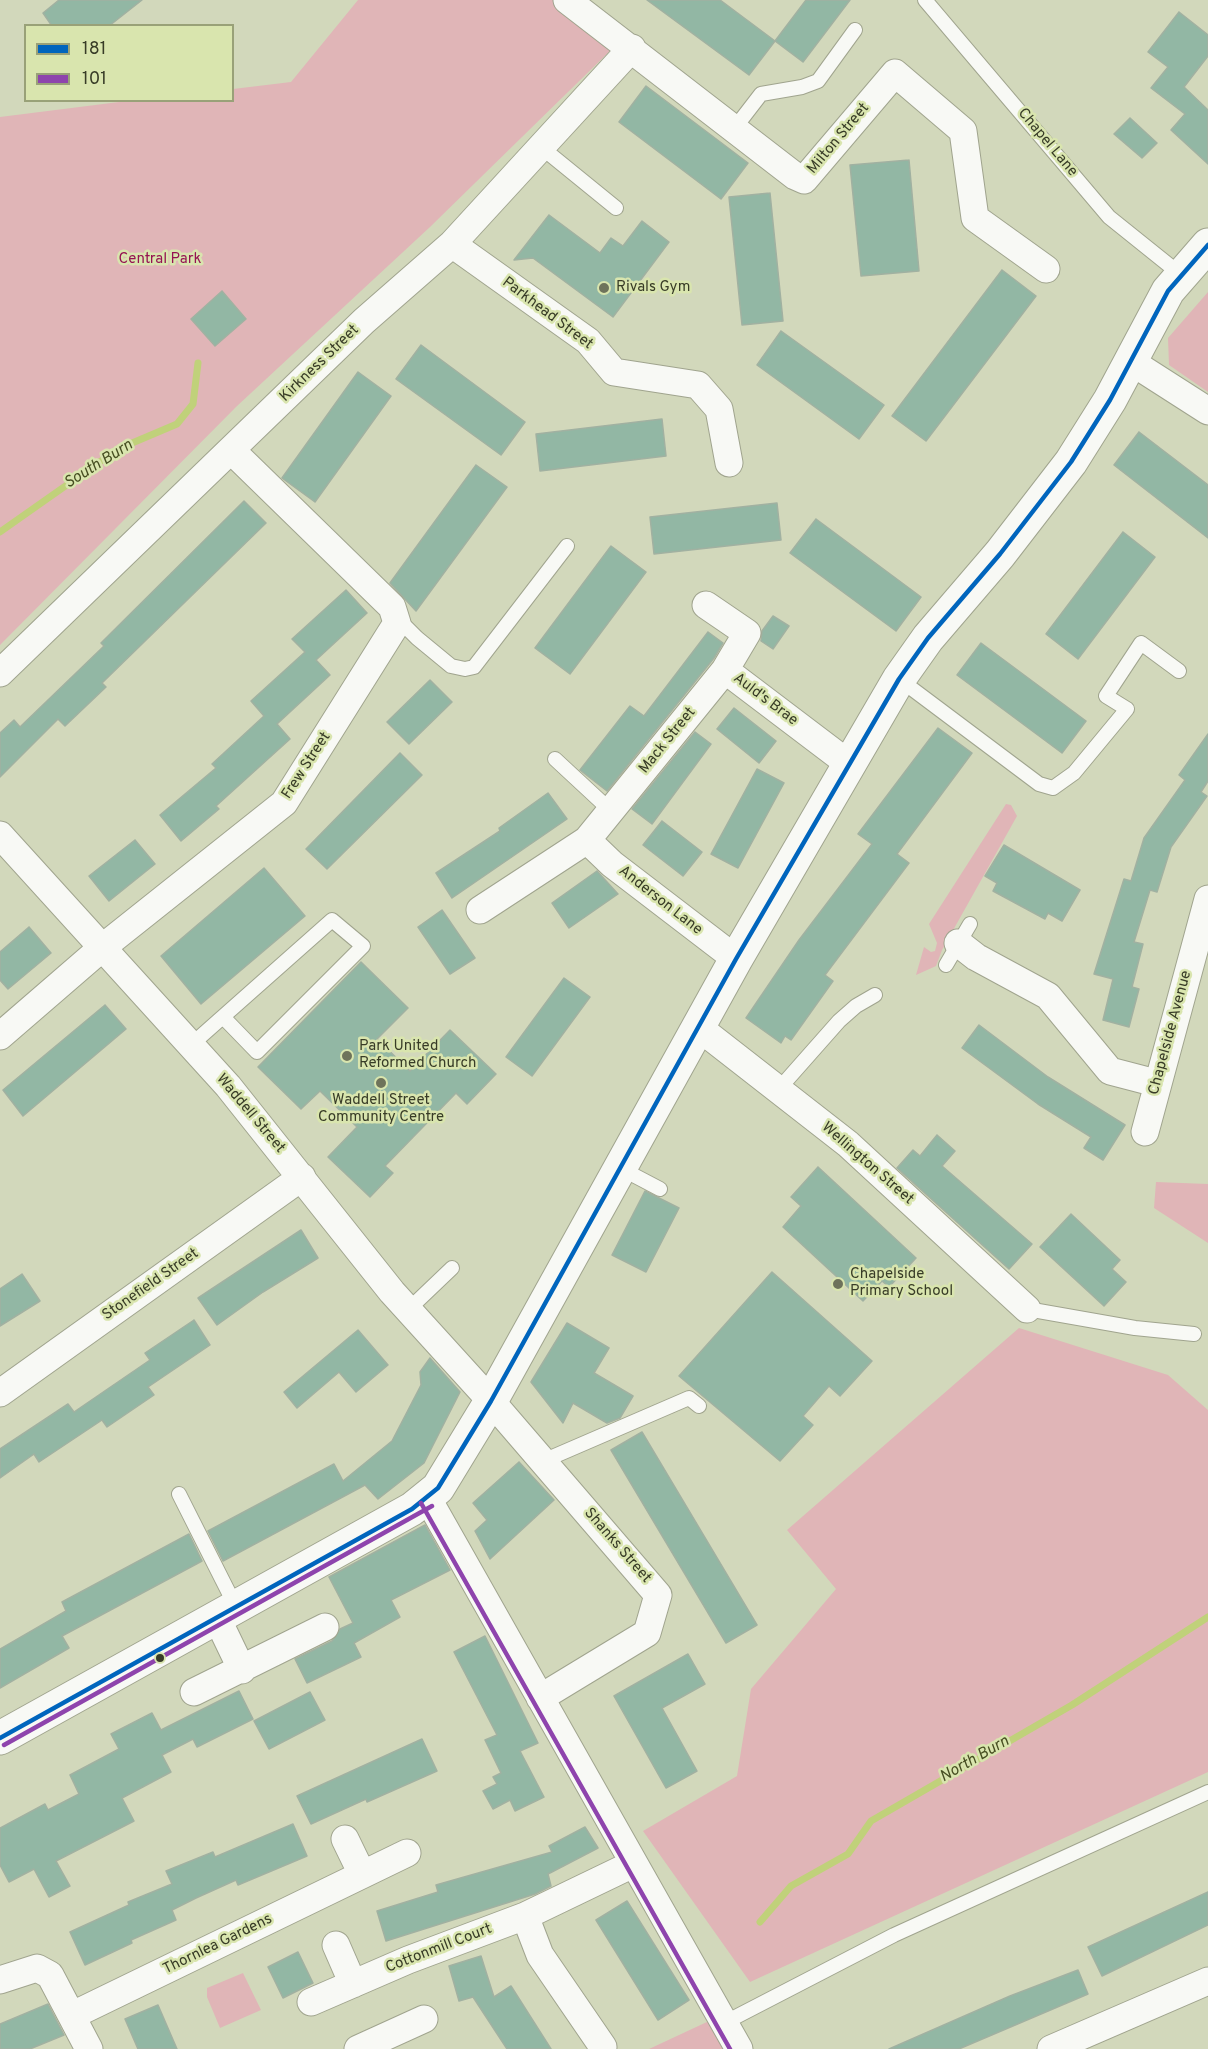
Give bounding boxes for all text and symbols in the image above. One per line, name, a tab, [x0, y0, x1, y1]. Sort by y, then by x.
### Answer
legend	[24, 24, 234, 102]
text: 181	[82, 38, 106, 61]
text: 101	[82, 68, 107, 91]
street label: Milton Street	[804, 100, 874, 178]
street label: Chapel Lane	[1013, 105, 1081, 181]
park label: Central Park	[118, 251, 202, 269]
street label: Parkhead Street	[498, 274, 596, 354]
place label: Rivals Gym	[616, 279, 690, 297]
marker: Rivals Gym	[597, 281, 611, 295]
street label: Kirkness Street	[277, 322, 363, 406]
water label: South Burn	[61, 436, 137, 494]
street label: Auld's Brae	[729, 670, 801, 730]
street label: Mack Street	[636, 704, 700, 778]
street label: Frew Street	[279, 729, 335, 803]
street label: Anderson Lane	[614, 863, 706, 939]
street label: Chapelside Avenue	[1146, 969, 1196, 1097]
place label: Park United Reformed Church	[359, 1038, 476, 1073]
marker: Park United Reformed Church	[340, 1049, 354, 1063]
street label: Waddell Street	[212, 1071, 288, 1157]
marker: Waddell Street Community Centre	[374, 1076, 388, 1090]
place label: Waddell Street Community Centre	[318, 1092, 444, 1127]
street label: Wellington Street	[817, 1119, 917, 1209]
street label: Stonefield Street	[99, 1245, 203, 1325]
place label: Chapelside Primary School	[850, 1266, 953, 1301]
marker: Chapelside Primary School	[831, 1277, 845, 1291]
street label: Shanks Street	[580, 1505, 654, 1587]
unlabelled marker	[154, 1652, 166, 1664]
water label: North Burn	[937, 1733, 1013, 1787]
street label: Thornlea Gardens	[160, 1911, 276, 1979]
street label: Cottonmill Court	[383, 1920, 495, 1978]

